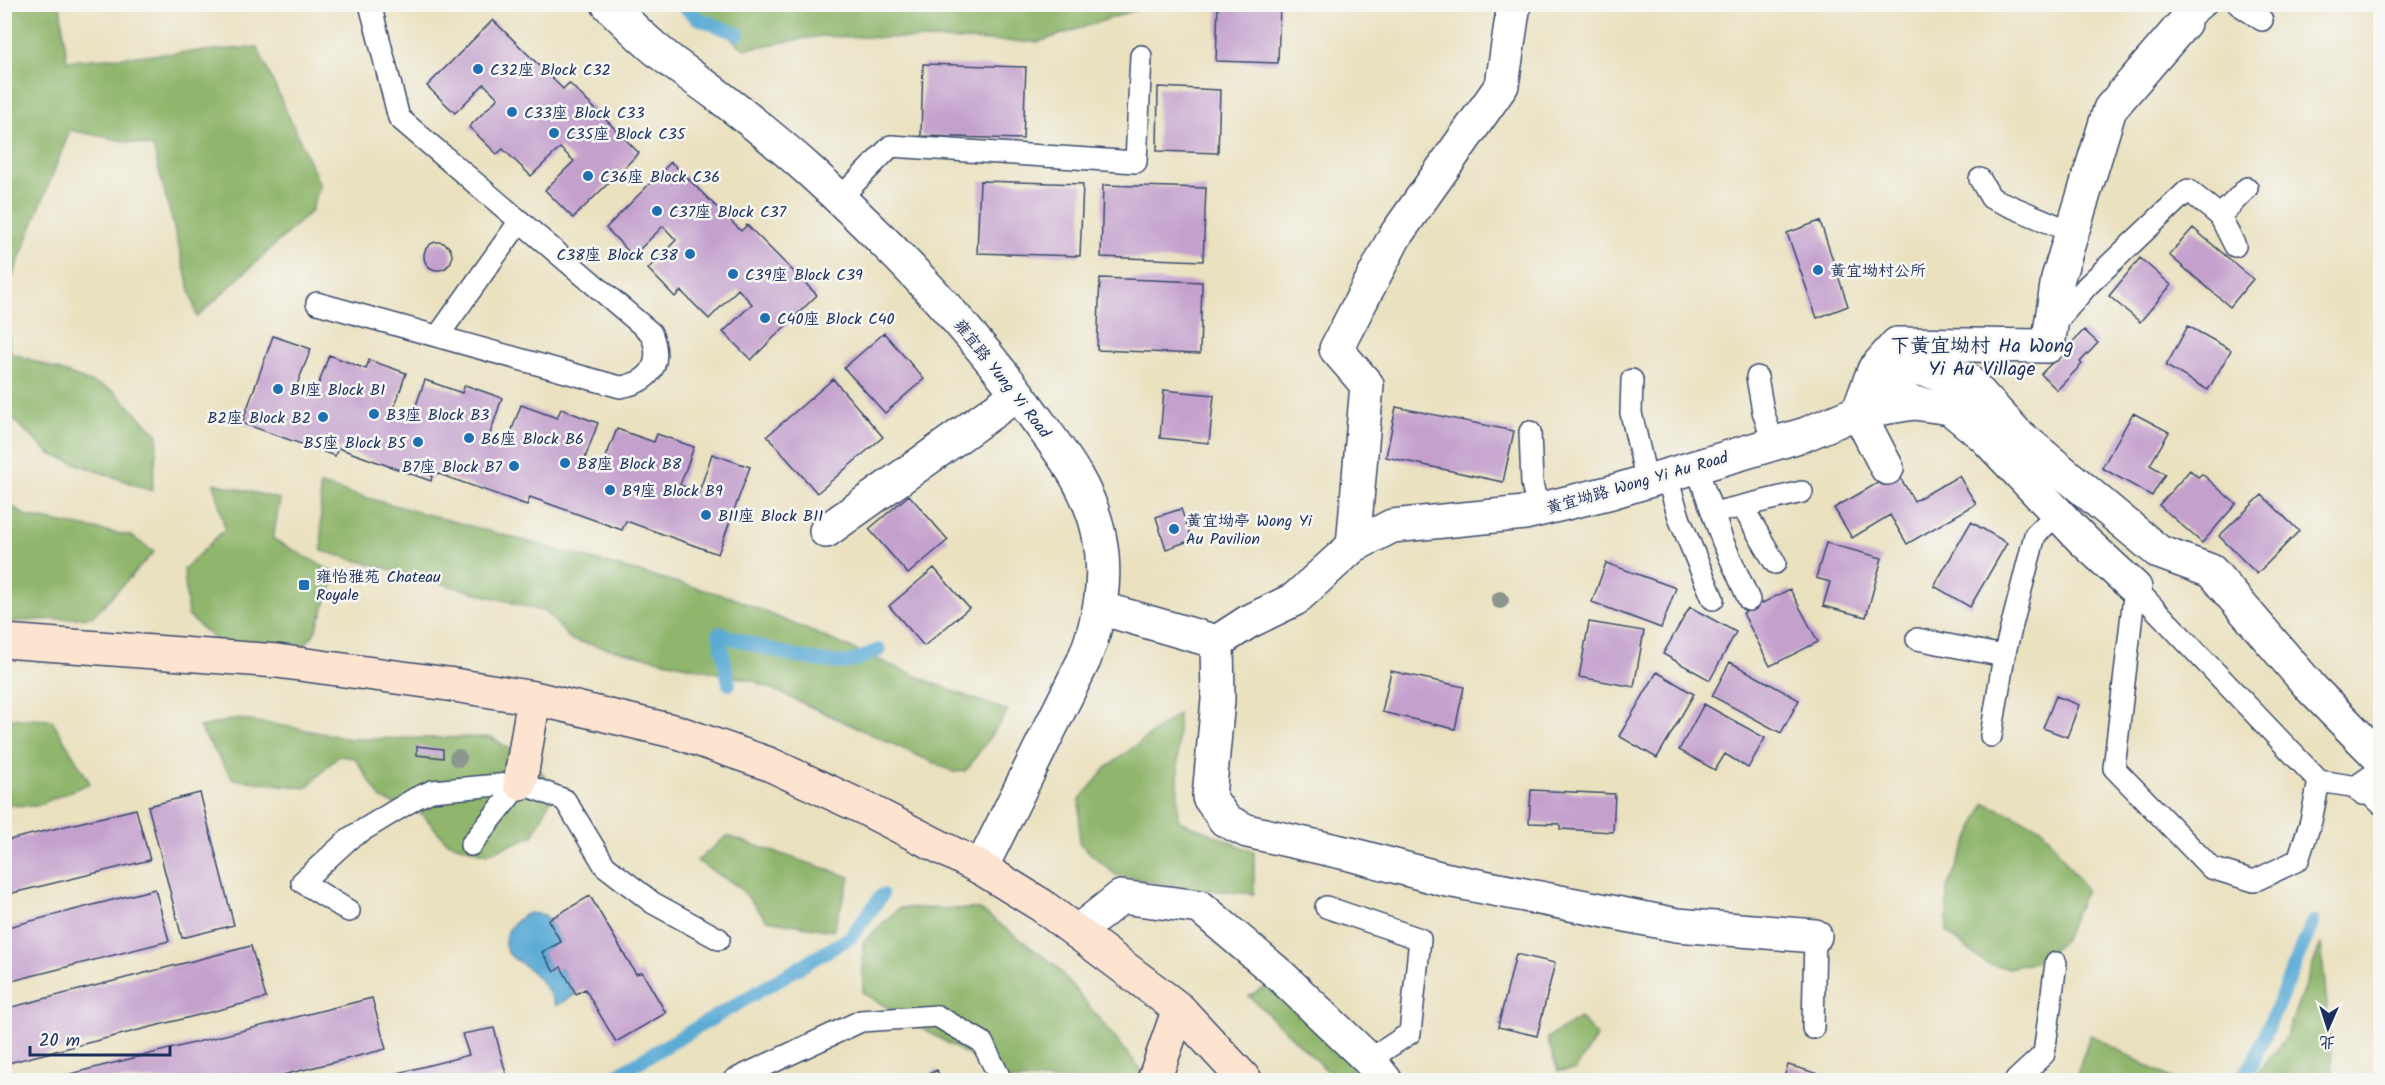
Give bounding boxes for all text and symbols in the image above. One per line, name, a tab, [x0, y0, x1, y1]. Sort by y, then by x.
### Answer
place label: C32座 Block C32	[490, 58, 611, 83]
marker: C32座 Block C32	[471, 62, 485, 76]
place label: C33座 Block C33	[524, 101, 645, 126]
marker: C33座 Block C33	[505, 105, 519, 119]
place label: C35座 Block C35	[566, 122, 687, 147]
marker: C35座 Block C35	[547, 126, 561, 140]
place label: C36座 Block C36	[600, 165, 720, 190]
marker: C36座 Block C36	[581, 169, 595, 183]
place label: C37座 Block C37	[669, 200, 787, 225]
marker: C37座 Block C37	[650, 204, 664, 218]
place label: C38座 Block C38	[556, 243, 678, 268]
marker: C38座 Block C38	[683, 247, 697, 261]
place label: 黃宜坳村公所	[1830, 259, 1926, 284]
place label: C39座 Block C39	[745, 263, 863, 288]
marker: 黃宜坳村公所	[1811, 263, 1825, 277]
marker: C39座 Block C39	[726, 267, 740, 281]
place label: C40座 Block C40	[777, 307, 895, 332]
marker: C40座 Block C40	[758, 311, 772, 325]
street label: 雍宜路 Yung Yi Road	[947, 314, 1057, 445]
district label: 下黃宜坳村 Ha Wong Yi Au Village	[1890, 331, 2074, 386]
place label: B1座 Block B1	[290, 378, 385, 403]
marker: B1座 Block B1	[271, 382, 285, 396]
place label: B3座 Block B3	[386, 403, 489, 428]
place label: B2座 Block B2	[207, 406, 311, 431]
marker: B3座 Block B3	[367, 407, 381, 421]
marker: B2座 Block B2	[316, 410, 330, 424]
place label: B6座 Block B6	[481, 427, 584, 452]
place label: B5座 Block B5	[304, 431, 407, 456]
marker: B6座 Block B6	[462, 431, 476, 445]
marker: B5座 Block B5	[411, 435, 425, 449]
street label: 黃宜坳路 Wong Yi Au Road	[1544, 445, 1732, 521]
place label: B8座 Block B8	[577, 452, 682, 477]
place label: B7座 Block B7	[402, 455, 503, 480]
marker: B8座 Block B8	[558, 456, 572, 470]
marker: B7座 Block B7	[507, 459, 521, 473]
place label: B9座 Block B9	[622, 479, 723, 504]
marker: B9座 Block B9	[603, 483, 617, 497]
place label: B11座 Block B11	[718, 504, 823, 529]
marker: B11座 Block B11	[699, 508, 713, 522]
place label: 黃宜坳亭 Wong Yi Au Pavilion	[1186, 509, 1313, 552]
marker: 黃宜坳亭 Wong Yi Au Pavilion	[1167, 522, 1181, 536]
place label: 雍怡雅苑 Chateau Royale	[316, 565, 441, 608]
marker: 雍怡雅苑 Chateau Royale	[297, 578, 311, 592]
north arrow	[2298, 998, 2358, 1058]
scale bar	[30, 1019, 170, 1057]
text: 20 m	[39, 1027, 80, 1056]
text: 北	[2319, 1029, 2336, 1054]

